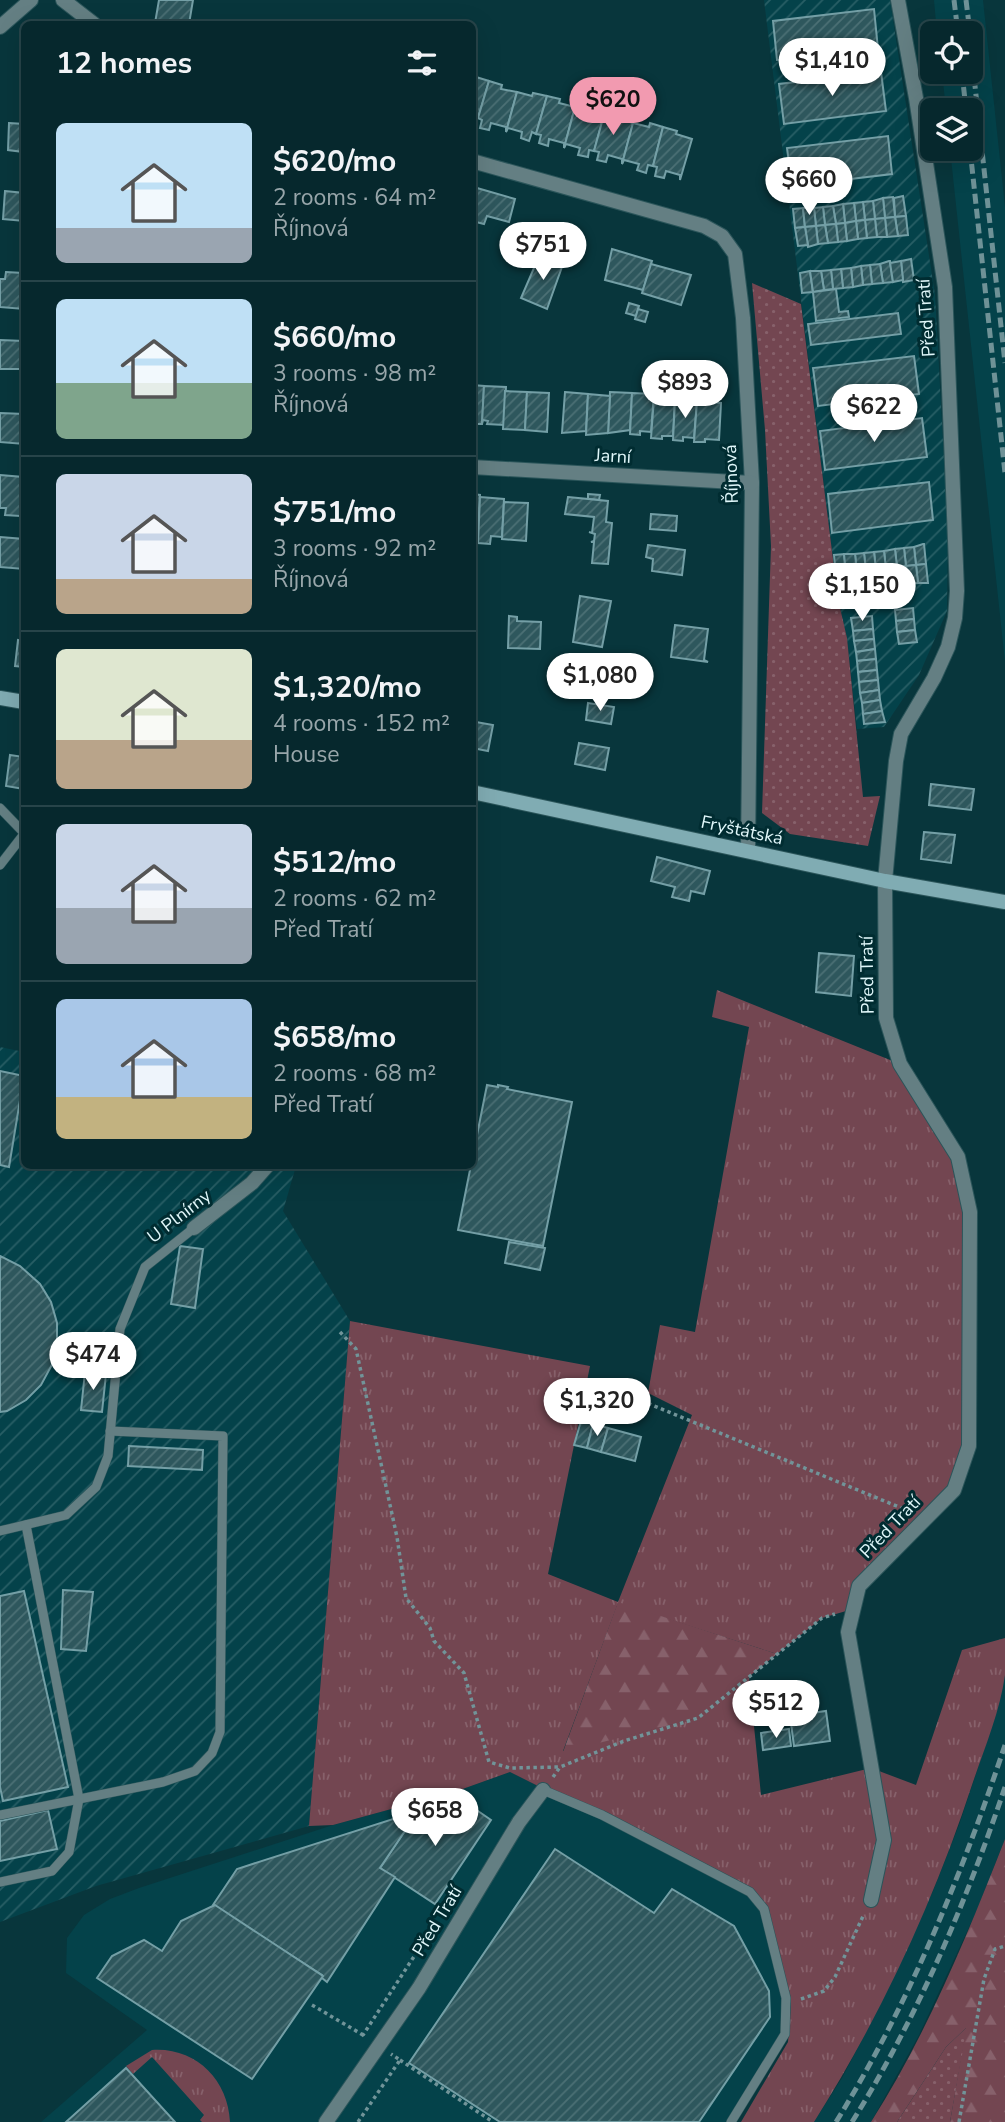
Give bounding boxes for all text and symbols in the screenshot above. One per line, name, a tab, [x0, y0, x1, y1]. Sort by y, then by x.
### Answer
map controls	[920, 21, 983, 161]
button: locate	[920, 21, 983, 84]
pin: $1,410	[775, 38, 889, 98]
text: 12 homes	[56, 43, 192, 84]
icon: filters	[403, 44, 441, 82]
text: $1,410	[795, 45, 869, 76]
pin: $620	[572, 78, 654, 137]
text: $620	[585, 84, 641, 115]
button: layers	[920, 98, 983, 161]
text: $620/mo	[273, 141, 396, 182]
icon: home	[112, 151, 196, 235]
pin: $660	[768, 158, 850, 217]
text: $660	[781, 164, 837, 195]
text: 2 rooms · 64 m²	[273, 182, 436, 213]
text: Říjnová	[273, 213, 349, 244]
pin: $751	[502, 222, 584, 282]
text: $751	[515, 229, 571, 260]
street label: Před Tratí	[911, 277, 941, 358]
text: $660/mo	[273, 317, 396, 358]
icon: home	[112, 327, 196, 411]
text: 3 rooms · 98 m²	[273, 358, 436, 389]
pin: $893	[644, 360, 726, 420]
text: $893	[657, 367, 713, 398]
pin: $622	[833, 384, 915, 444]
text: Říjnová	[273, 389, 349, 420]
text: $622	[846, 391, 902, 422]
street label: Jarní	[593, 443, 633, 469]
street label: Říjnová	[718, 444, 744, 504]
text: $751/mo	[273, 492, 396, 533]
icon: home	[112, 502, 196, 586]
text: 3 rooms · 92 m²	[273, 533, 436, 564]
text: Říjnová	[273, 564, 349, 595]
pin: $1,150	[805, 564, 919, 623]
text: $1,150	[825, 570, 899, 601]
pin: $1,080	[543, 654, 657, 713]
text: $1,080	[563, 660, 637, 691]
text: $1,320/mo	[273, 667, 422, 708]
icon: home	[112, 677, 196, 761]
text: 4 rooms · 152 m²	[273, 708, 450, 739]
text: House	[273, 739, 340, 770]
street label: Fryštátská	[699, 810, 785, 850]
text: $512/mo	[273, 842, 396, 883]
icon: home	[112, 852, 196, 936]
text: 2 rooms · 62 m²	[273, 883, 436, 914]
text: Před Tratí	[273, 914, 373, 945]
street label: Před Tratí	[854, 935, 880, 1014]
text: $658/mo	[273, 1017, 396, 1058]
icon: home	[112, 1027, 196, 1111]
text: 2 rooms · 68 m²	[273, 1058, 436, 1089]
text: Před Tratí	[273, 1089, 373, 1120]
street label: U Plnírny	[142, 1183, 216, 1248]
pin: $474	[52, 1332, 134, 1392]
text: $474	[65, 1339, 121, 1370]
pin: $1,320	[540, 1378, 654, 1438]
text: $1,320	[560, 1385, 634, 1416]
street label: Před Tratí	[854, 1490, 926, 1563]
pin: $512	[735, 1680, 817, 1740]
text: $512	[748, 1687, 804, 1718]
pin: $658	[394, 1788, 476, 1848]
text: $658	[407, 1795, 463, 1826]
street label: Před Tratí	[407, 1881, 468, 1961]

